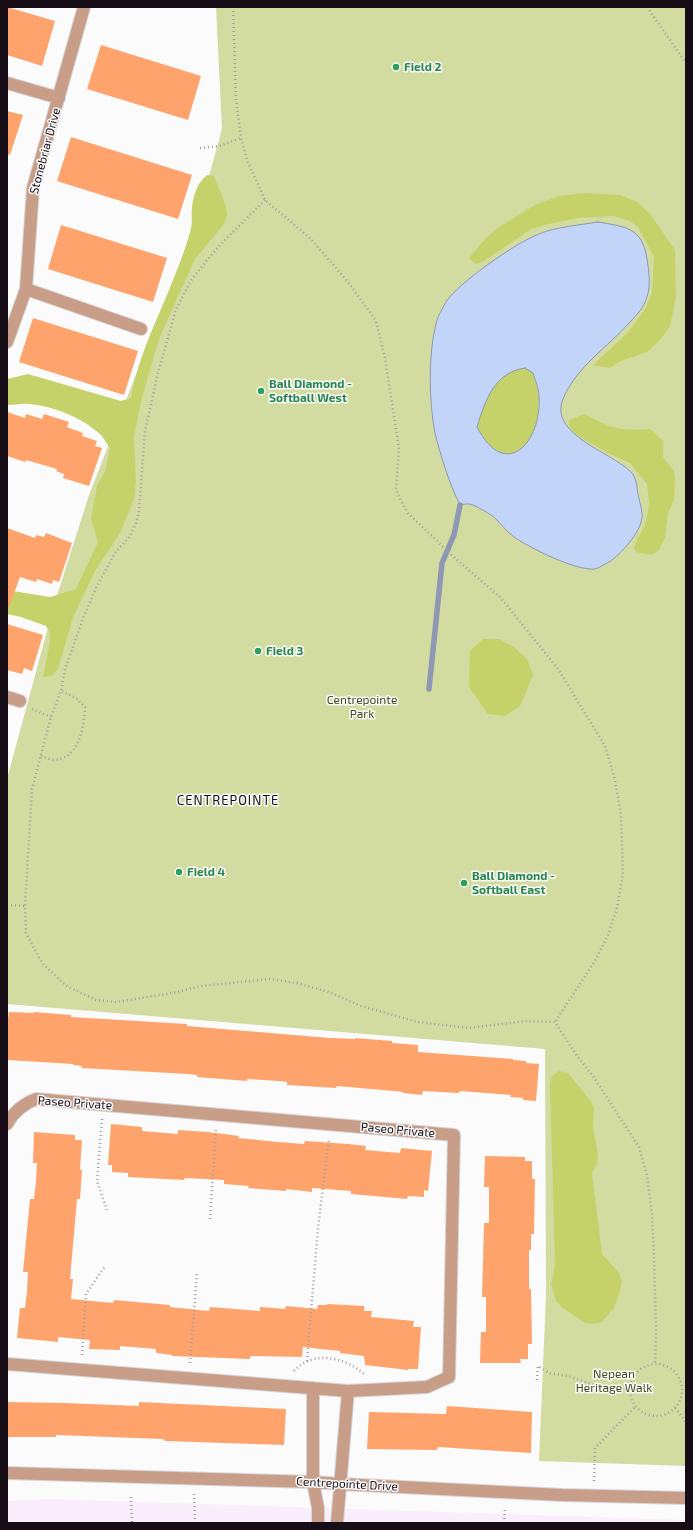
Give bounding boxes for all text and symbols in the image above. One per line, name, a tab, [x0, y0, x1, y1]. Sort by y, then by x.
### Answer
place label: Field 2	[404, 60, 441, 74]
marker: Field 2	[391, 62, 401, 72]
street label: Stonebriar Drive	[27, 106, 63, 196]
place label: Ball Diamond - Softball West	[269, 377, 352, 405]
marker: Ball Diamond - Softball West	[256, 386, 266, 396]
place label: Field 3	[266, 644, 303, 658]
marker: Field 3	[253, 646, 263, 656]
park label: Centrepointe Park	[327, 693, 397, 721]
district label: CENTREPOINTE	[177, 793, 279, 809]
place label: Field 4	[187, 865, 225, 879]
marker: Field 4	[174, 867, 184, 877]
place label: Ball Diamond - Softball East	[472, 869, 555, 897]
marker: Ball Diamond - Softball East	[459, 878, 469, 888]
street label: Paseo Private	[37, 1093, 113, 1113]
street label: Paseo Private	[360, 1120, 436, 1140]
park label: Nepean Heritage Walk	[576, 1367, 652, 1395]
street label: Centrepointe Drive	[296, 1474, 398, 1494]

